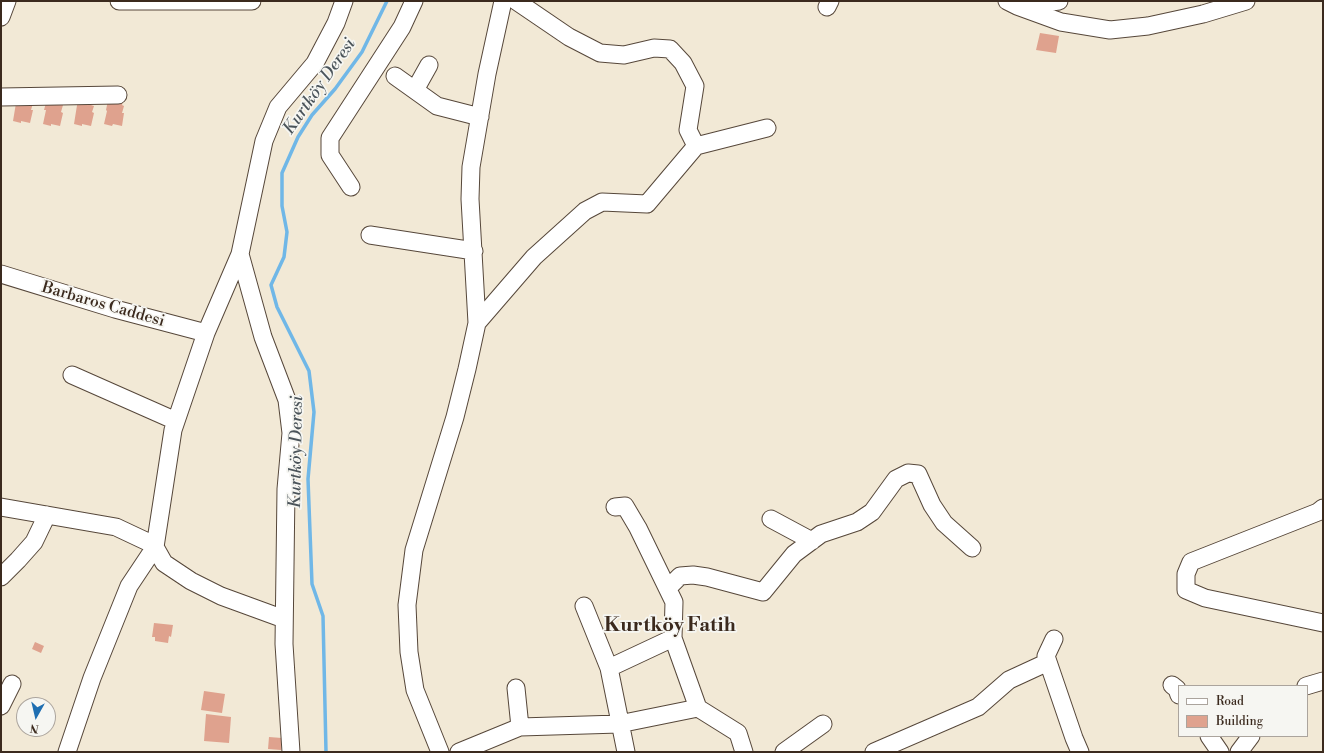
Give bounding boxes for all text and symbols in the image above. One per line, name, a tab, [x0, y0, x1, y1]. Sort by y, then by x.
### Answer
water label: Kurtköy Deresi	[279, 35, 361, 139]
street label: Barbaros Caddesi	[39, 278, 167, 332]
water label: Kurtköy Deresi	[286, 395, 308, 509]
district label: Kurtköy Fatih	[604, 614, 736, 638]
legend	[1178, 685, 1308, 737]
text: Road	[1216, 694, 1244, 709]
north arrow	[16, 697, 56, 737]
text: Building	[1216, 714, 1263, 729]
text: N	[29, 720, 40, 735]

